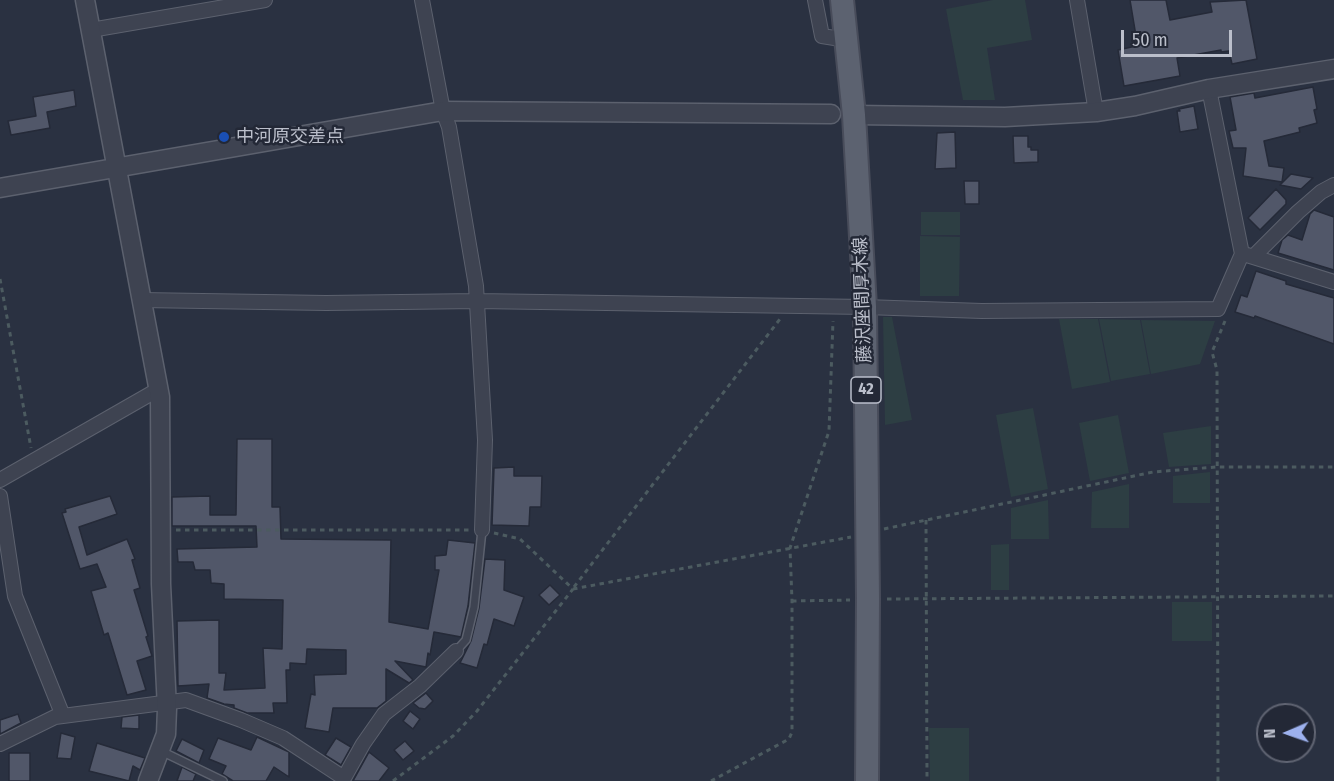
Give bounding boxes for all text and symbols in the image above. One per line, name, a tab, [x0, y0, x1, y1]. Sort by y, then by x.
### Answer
scale bar	[1124, 18, 1235, 56]
text: 50 m	[1132, 29, 1168, 51]
place label: 中河原交差点	[236, 126, 344, 148]
marker: 中河原交差点	[217, 130, 231, 144]
street label: 藤沢座間厚木線	[850, 237, 876, 363]
road number: 42	[851, 377, 881, 403]
north arrow	[1256, 703, 1316, 763]
text: N	[1260, 728, 1279, 739]

